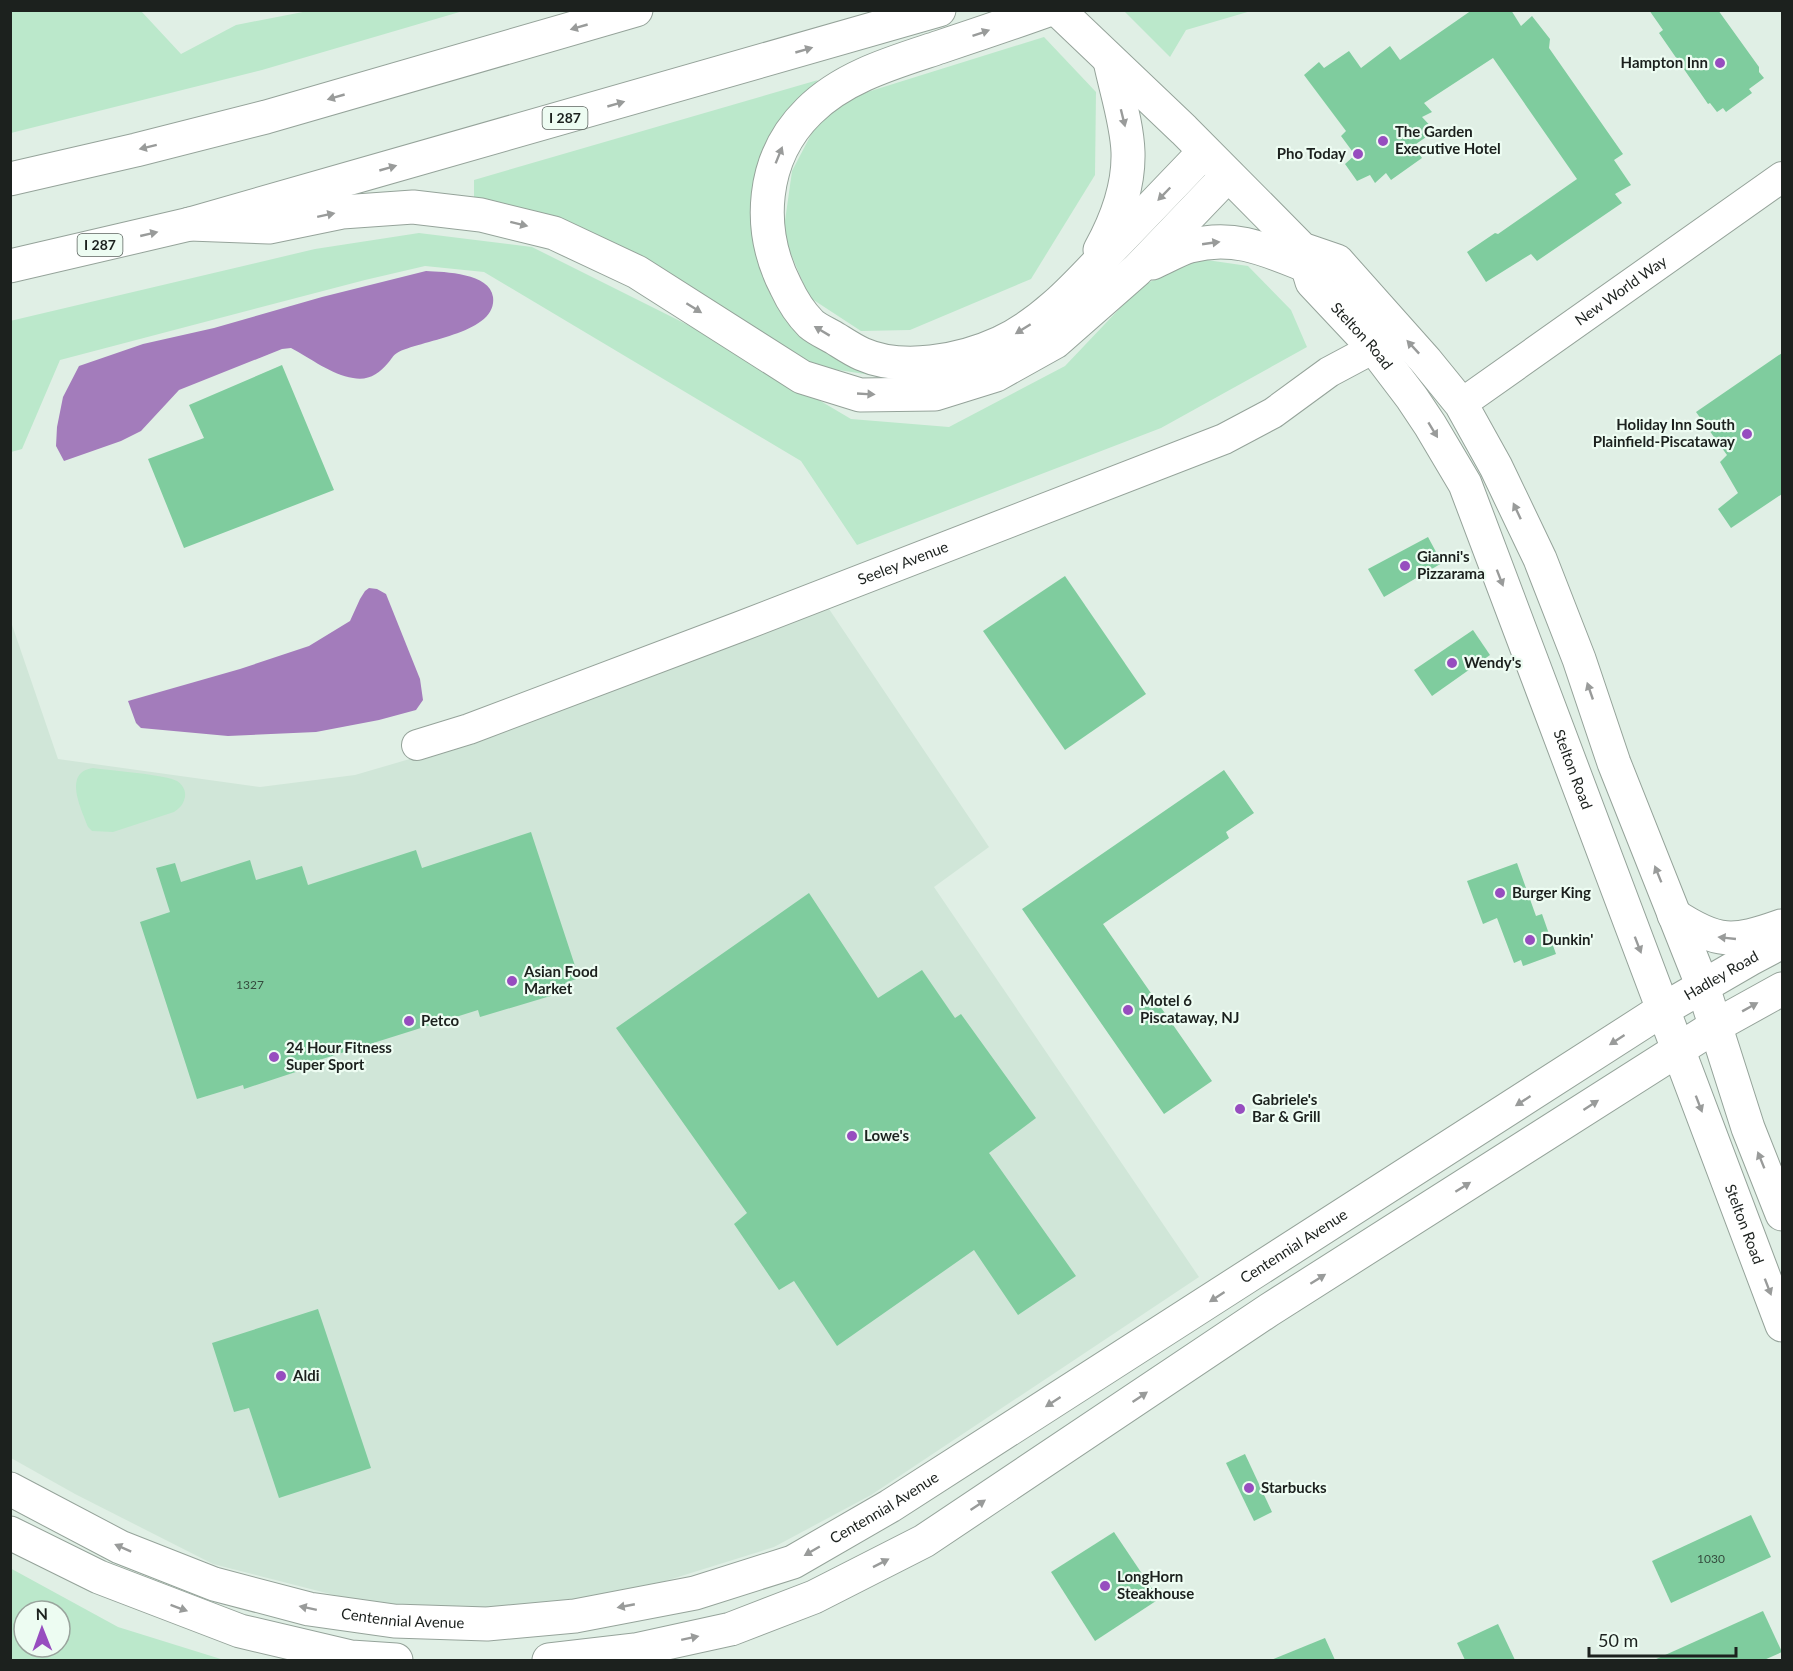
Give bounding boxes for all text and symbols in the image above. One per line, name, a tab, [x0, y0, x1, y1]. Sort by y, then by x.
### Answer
one-way arrow	[570, 23, 588, 32]
one-way arrow	[972, 28, 990, 38]
one-way arrow	[795, 45, 813, 54]
place label: Hampton Inn	[1621, 53, 1708, 71]
marker: Hampton Inn	[1713, 56, 1727, 70]
one-way arrow	[327, 93, 345, 102]
one-way arrow	[607, 99, 625, 108]
road number: I 287	[542, 107, 588, 129]
one-way arrow	[1118, 109, 1128, 127]
place label: The Garden Executive Hotel	[1395, 122, 1501, 157]
marker: The Garden Executive Hotel	[1376, 134, 1390, 148]
one-way arrow	[139, 142, 157, 152]
place label: Pho Today	[1277, 144, 1346, 162]
one-way arrow	[775, 146, 784, 164]
marker: Pho Today	[1351, 147, 1365, 161]
one-way arrow	[379, 163, 397, 172]
one-way arrow	[1157, 187, 1171, 201]
one-way arrow	[317, 210, 336, 220]
one-way arrow	[510, 220, 528, 230]
one-way arrow	[140, 228, 159, 238]
road number: I 287	[78, 234, 122, 256]
one-way arrow	[1201, 239, 1220, 248]
street label: New World Way	[1571, 251, 1670, 329]
street label: Stelton Road	[1328, 298, 1397, 373]
one-way arrow	[686, 302, 702, 313]
one-way arrow	[1016, 323, 1032, 335]
one-way arrow	[814, 325, 830, 336]
one-way arrow	[1406, 341, 1420, 355]
one-way arrow	[857, 389, 876, 399]
place label: Holiday Inn South Plainfield-Piscataway	[1593, 415, 1735, 450]
one-way arrow	[1428, 422, 1439, 438]
marker: Holiday Inn South Plainfield-Piscataway	[1740, 427, 1754, 441]
one-way arrow	[1512, 502, 1521, 519]
street label: Seeley Avenue	[855, 537, 951, 588]
place label: Gianni's Pizzarama	[1417, 547, 1485, 582]
marker: Gianni's Pizzarama	[1398, 559, 1412, 573]
one-way arrow	[1496, 569, 1506, 587]
place label: Wendy's	[1464, 653, 1522, 671]
marker: Wendy's	[1445, 656, 1459, 670]
one-way arrow	[1584, 682, 1594, 700]
street label: Stelton Road	[1550, 727, 1597, 812]
one-way arrow	[1653, 865, 1662, 883]
place label: Burger King	[1512, 883, 1591, 901]
marker: Burger King	[1493, 886, 1507, 900]
place label: Dunkin'	[1542, 930, 1593, 948]
marker: Dunkin'	[1523, 933, 1537, 947]
one-way arrow	[1717, 933, 1736, 943]
one-way arrow	[1634, 936, 1643, 954]
street label: Hadley Road	[1680, 946, 1761, 1003]
place label: Asian Food Market	[523, 962, 598, 997]
marker: Asian Food Market	[505, 974, 519, 988]
house number: 1327	[236, 977, 264, 992]
place label: Motel 6 Piscataway, NJ	[1140, 991, 1239, 1026]
one-way arrow	[1741, 1002, 1758, 1012]
marker: Motel 6 Piscataway, NJ	[1121, 1003, 1135, 1017]
place label: Petco	[421, 1011, 459, 1029]
marker: Petco	[402, 1014, 416, 1028]
one-way arrow	[1609, 1034, 1625, 1045]
place label: 24 Hour Fitness Super Sport	[286, 1038, 392, 1073]
marker: 24 Hour Fitness Super Sport	[267, 1050, 281, 1064]
place label: Gabriele's Bar & Grill	[1252, 1090, 1320, 1125]
one-way arrow	[1515, 1095, 1531, 1107]
one-way arrow	[1694, 1096, 1704, 1114]
one-way arrow	[1583, 1099, 1599, 1111]
marker: Gabriele's Bar & Grill	[1233, 1102, 1247, 1116]
place label: Lowe's	[864, 1126, 910, 1144]
marker: Lowe's	[845, 1129, 859, 1143]
one-way arrow	[1756, 1151, 1765, 1169]
one-way arrow	[1455, 1181, 1471, 1192]
street label: Stelton Road	[1722, 1181, 1768, 1266]
street label: Centennial Avenue	[1237, 1205, 1350, 1287]
one-way arrow	[1310, 1274, 1326, 1285]
one-way arrow	[1764, 1278, 1773, 1296]
one-way arrow	[1209, 1291, 1225, 1302]
place label: Aldi	[292, 1366, 320, 1384]
marker: Aldi	[274, 1369, 288, 1383]
one-way arrow	[1132, 1392, 1148, 1403]
one-way arrow	[1045, 1396, 1061, 1407]
street label: Centennial Avenue	[826, 1467, 942, 1547]
place label: Starbucks	[1261, 1478, 1327, 1496]
marker: Starbucks	[1242, 1481, 1256, 1495]
one-way arrow	[970, 1500, 986, 1511]
one-way arrow	[113, 1543, 131, 1553]
one-way arrow	[803, 1546, 820, 1556]
house number: 1030	[1697, 1551, 1725, 1566]
one-way arrow	[872, 1559, 889, 1568]
place label: LongHorn Steakhouse	[1117, 1567, 1194, 1602]
marker: LongHorn Steakhouse	[1098, 1579, 1112, 1593]
north arrow	[12, 1599, 72, 1659]
one-way arrow	[617, 1602, 636, 1611]
one-way arrow	[298, 1603, 317, 1612]
text: N	[35, 1604, 48, 1623]
one-way arrow	[170, 1604, 188, 1614]
street label: Centennial Avenue	[340, 1604, 465, 1631]
scale bar	[1589, 1620, 1736, 1658]
text: 50 m	[1598, 1629, 1638, 1651]
one-way arrow	[680, 1633, 699, 1642]

